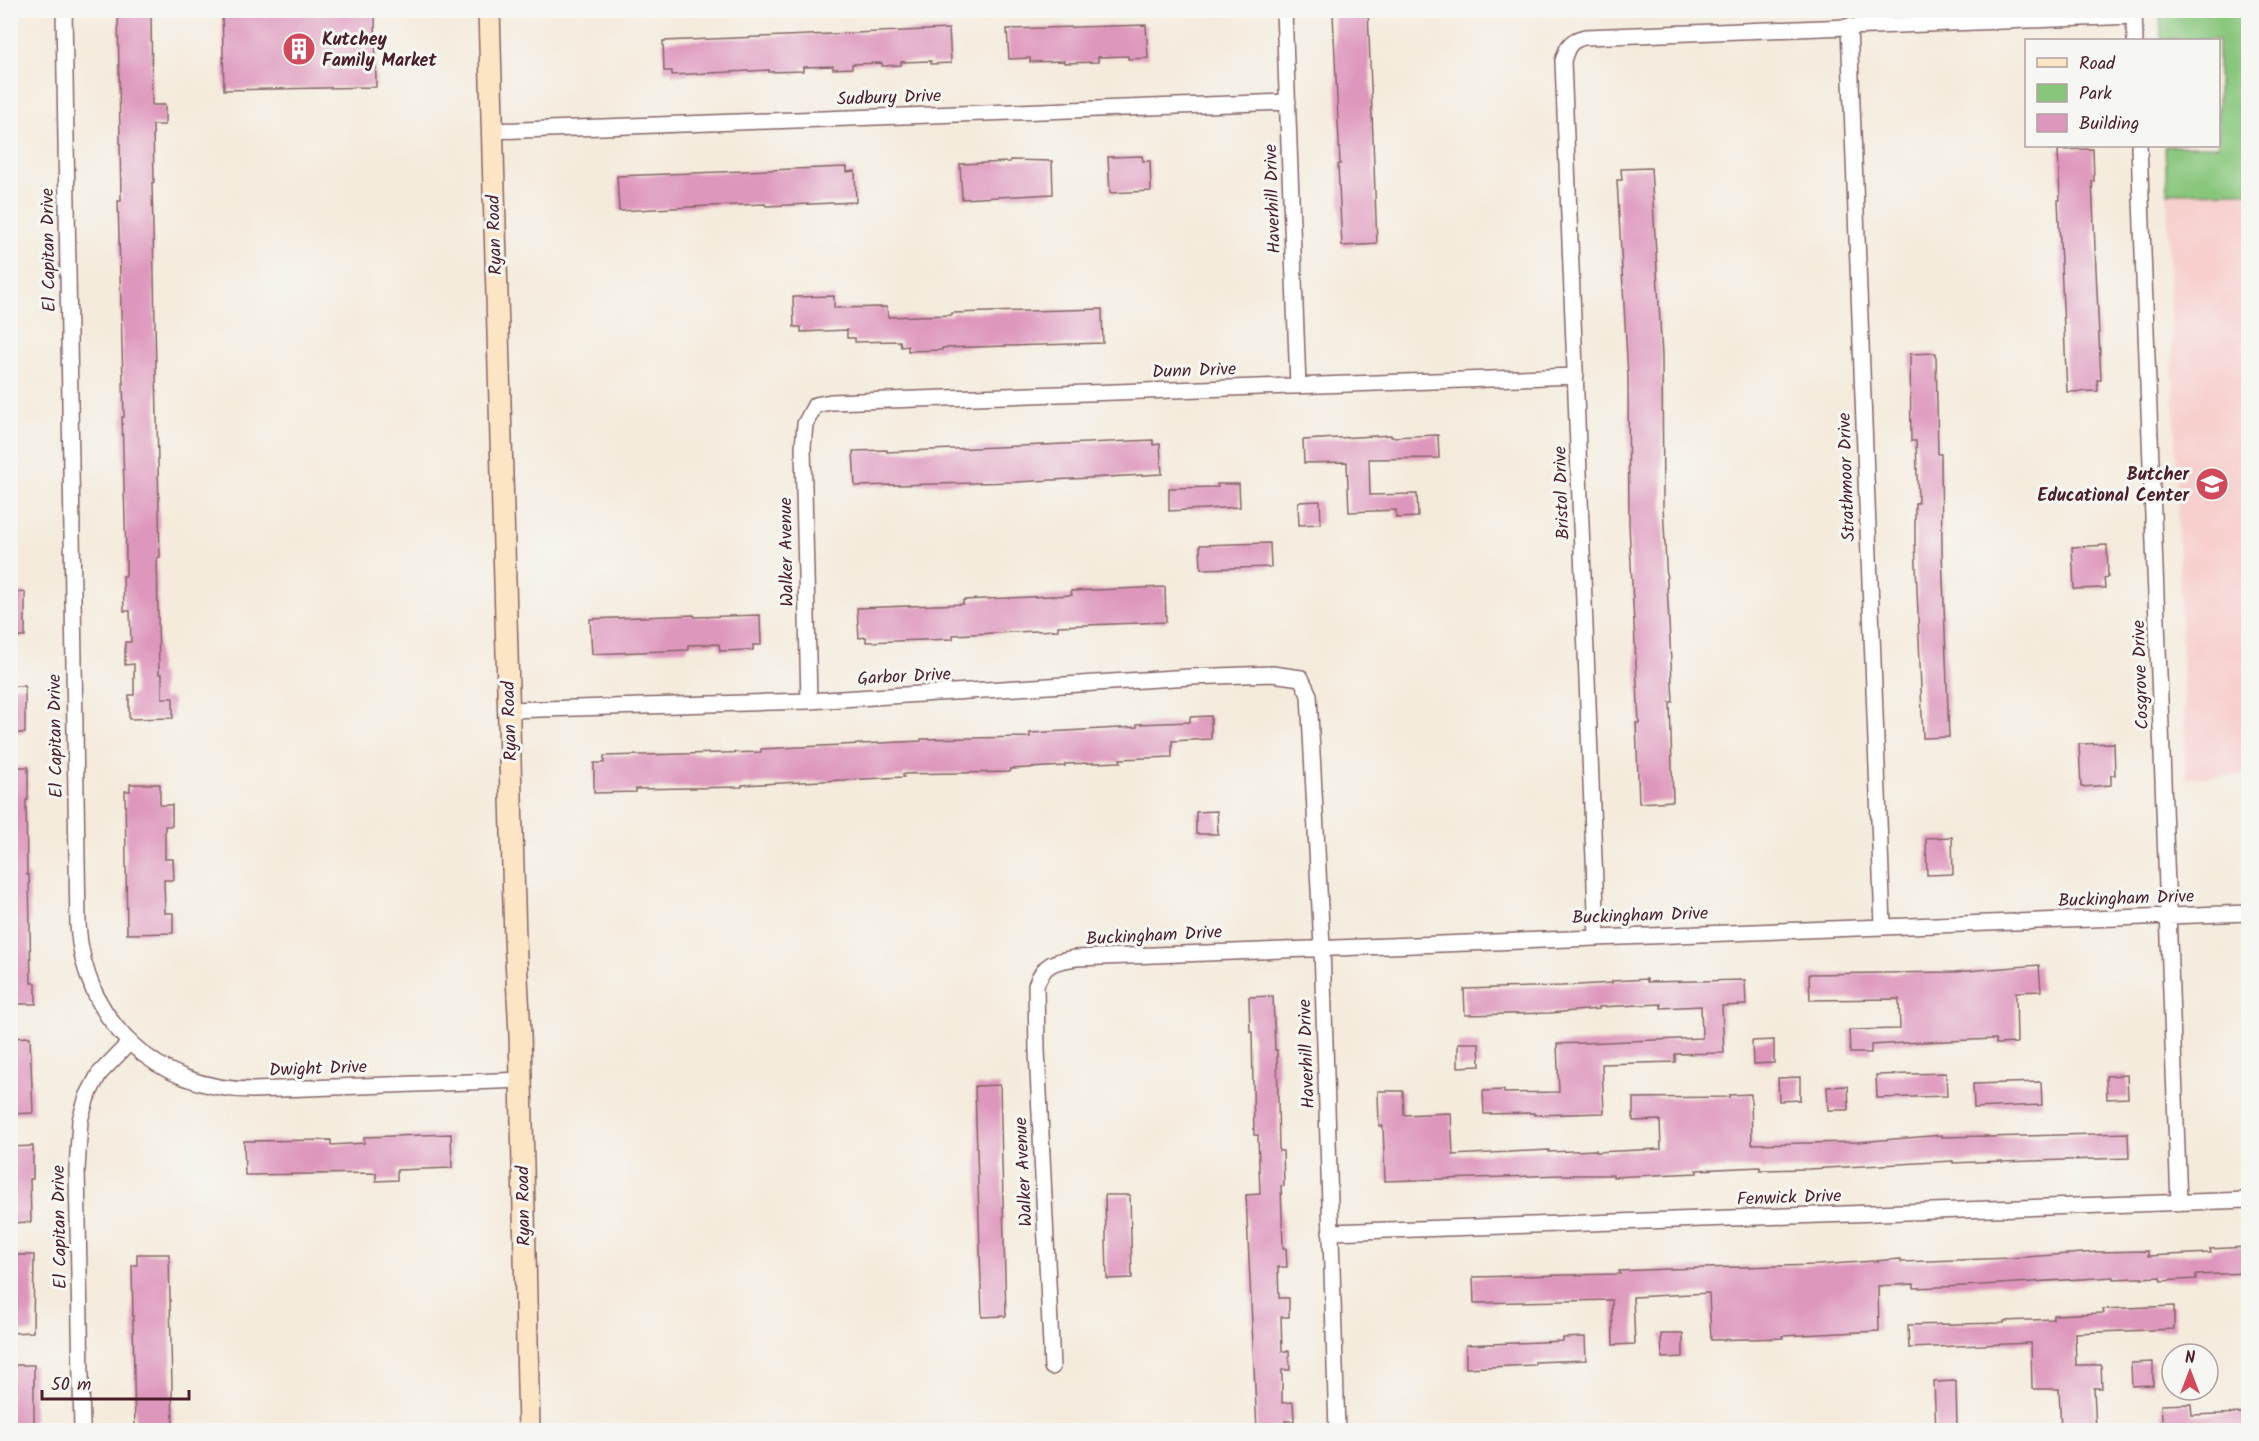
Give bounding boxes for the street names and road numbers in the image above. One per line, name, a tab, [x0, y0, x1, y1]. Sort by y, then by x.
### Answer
street label: Sudbury Drive	[836, 82, 942, 115]
street label: Haverhill Drive	[1257, 144, 1290, 254]
street label: El Capitan Drive	[34, 188, 65, 312]
street label: Ryan Road	[480, 193, 511, 276]
street label: Dunn Drive	[1151, 356, 1237, 387]
street label: Strathmoor Drive	[1831, 412, 1864, 542]
street label: Bristol Drive	[1546, 446, 1579, 540]
street label: Walker Avenue	[772, 497, 803, 607]
street label: Cosgrove Drive	[2125, 620, 2158, 730]
street label: Garbor Drive	[857, 661, 952, 694]
street label: El Capitan Drive	[41, 674, 72, 798]
street label: Ryan Road	[495, 679, 526, 762]
street label: Buckingham Drive	[2057, 883, 2195, 916]
street label: Buckingham Drive	[1571, 900, 1709, 933]
street label: Buckingham Drive	[1085, 918, 1223, 955]
street label: Haverhill Drive	[1291, 999, 1324, 1109]
street label: Dwight Drive	[269, 1053, 367, 1086]
street label: Walker Avenue	[1007, 1116, 1042, 1227]
street label: El Capitan Drive	[45, 1165, 76, 1289]
street label: Ryan Road	[509, 1165, 540, 1246]
street label: Fenwick Drive	[1736, 1182, 1842, 1215]

